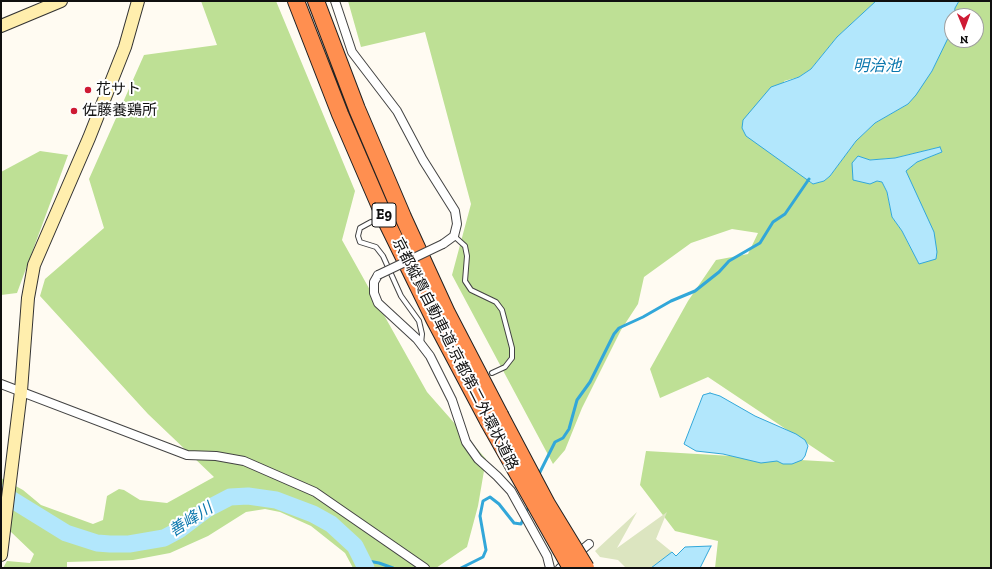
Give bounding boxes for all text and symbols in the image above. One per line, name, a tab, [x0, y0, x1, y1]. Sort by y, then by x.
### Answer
north arrow	[944, 8, 984, 48]
text: N	[960, 33, 969, 46]
water label: 明治池	[853, 56, 901, 76]
place label: 花サト	[96, 81, 141, 99]
marker: 花サト	[83, 85, 93, 95]
place label: 佐藤養鶏所	[82, 102, 157, 120]
marker: 佐藤養鶏所	[69, 106, 79, 116]
road number: E9	[372, 203, 396, 227]
street label: 京都縦貫自動車道;京都第二外環状道路	[388, 235, 522, 473]
water label: 善峰川	[166, 499, 216, 541]

